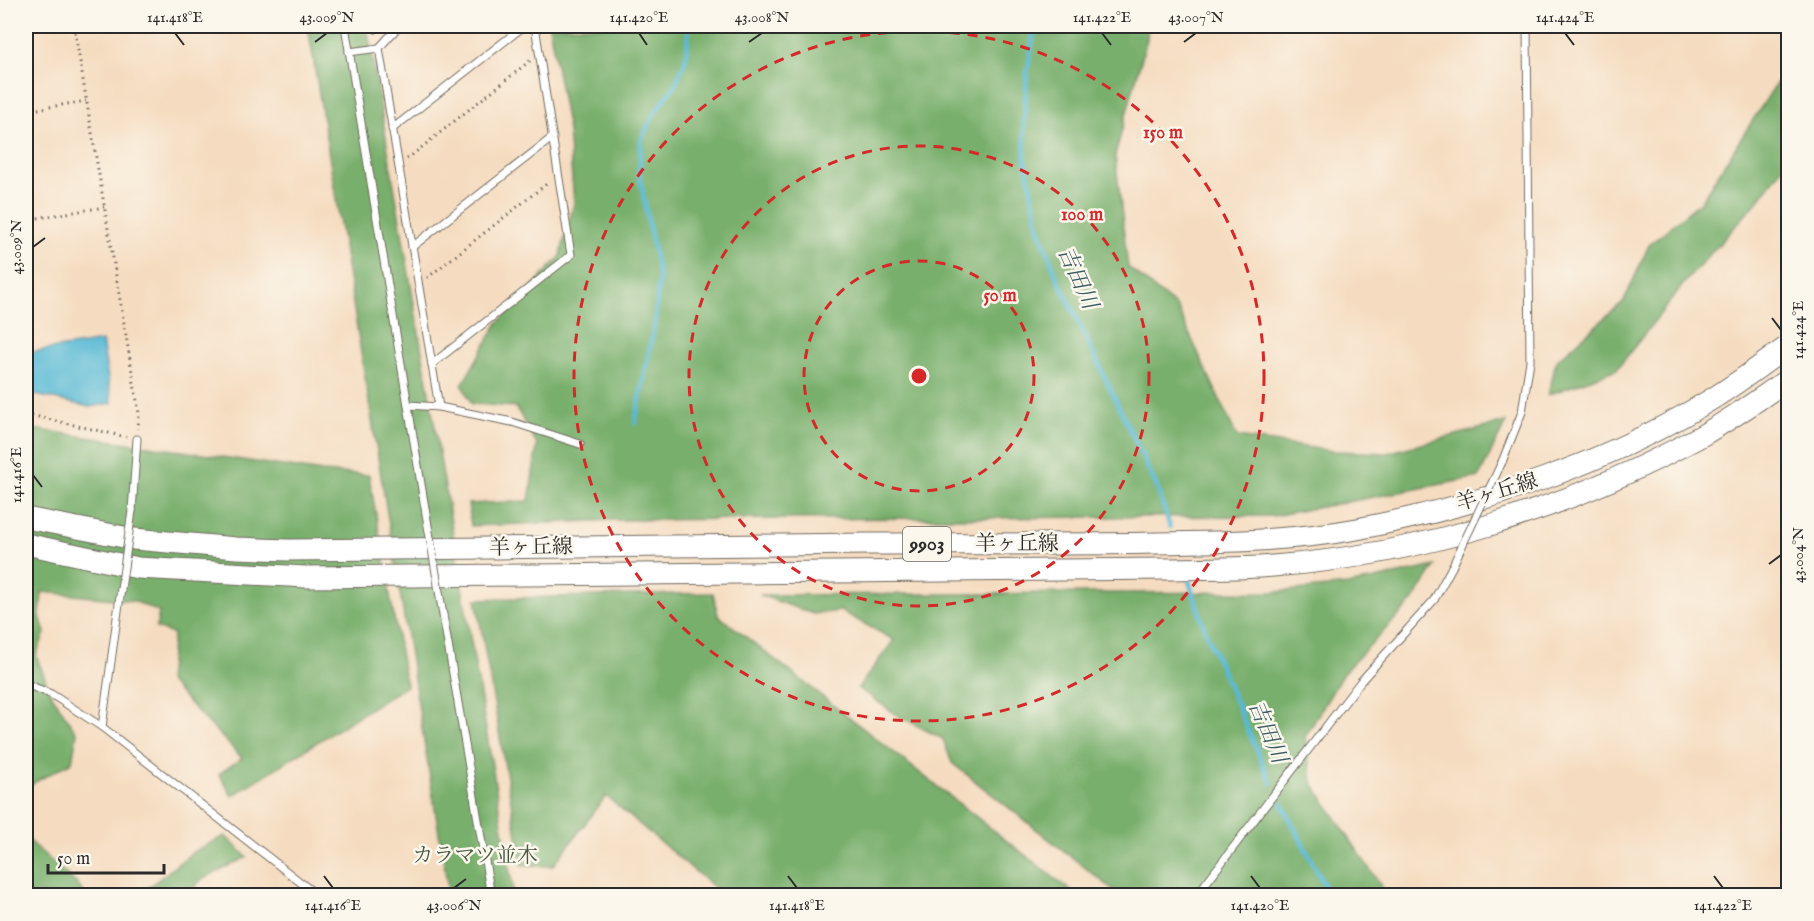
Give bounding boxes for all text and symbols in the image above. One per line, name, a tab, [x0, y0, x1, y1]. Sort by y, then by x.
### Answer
text: 141.418°E	[147, 8, 203, 27]
text: 43.009°N	[299, 8, 355, 27]
text: 141.420°E	[610, 8, 668, 27]
text: 43.008°N	[735, 8, 789, 27]
text: 141.422°E	[1073, 8, 1131, 27]
text: 43.007°N	[1168, 8, 1224, 27]
text: 141.424°E	[1536, 8, 1594, 27]
text: 150 m	[1143, 122, 1183, 145]
text: 100 m	[1061, 204, 1103, 227]
text: 43.009°N	[7, 219, 26, 275]
water label: 吉田川	[1051, 242, 1104, 316]
text: 50 m	[983, 285, 1017, 308]
text: 141.424°E	[1789, 301, 1808, 359]
centre of rings	[909, 366, 929, 386]
text: 141.416°E	[7, 447, 26, 503]
street label: 羊ヶ丘線	[1453, 468, 1541, 518]
road number: 9903	[903, 527, 951, 561]
text: 43.004°N	[1789, 527, 1808, 583]
street label: 羊ヶ丘線	[975, 531, 1059, 558]
street label: 羊ヶ丘線	[489, 534, 573, 562]
water label: 吉田川	[1241, 696, 1294, 770]
scale bar	[48, 837, 164, 875]
park label: カラマツ並木	[412, 843, 538, 870]
text: 50 m	[57, 848, 90, 871]
text: 141.416°E	[305, 896, 361, 915]
text: 43.006°N	[427, 896, 482, 915]
text: 141.418°E	[769, 896, 825, 915]
text: 141.420°E	[1231, 896, 1289, 915]
text: 141.422°E	[1694, 896, 1752, 915]

